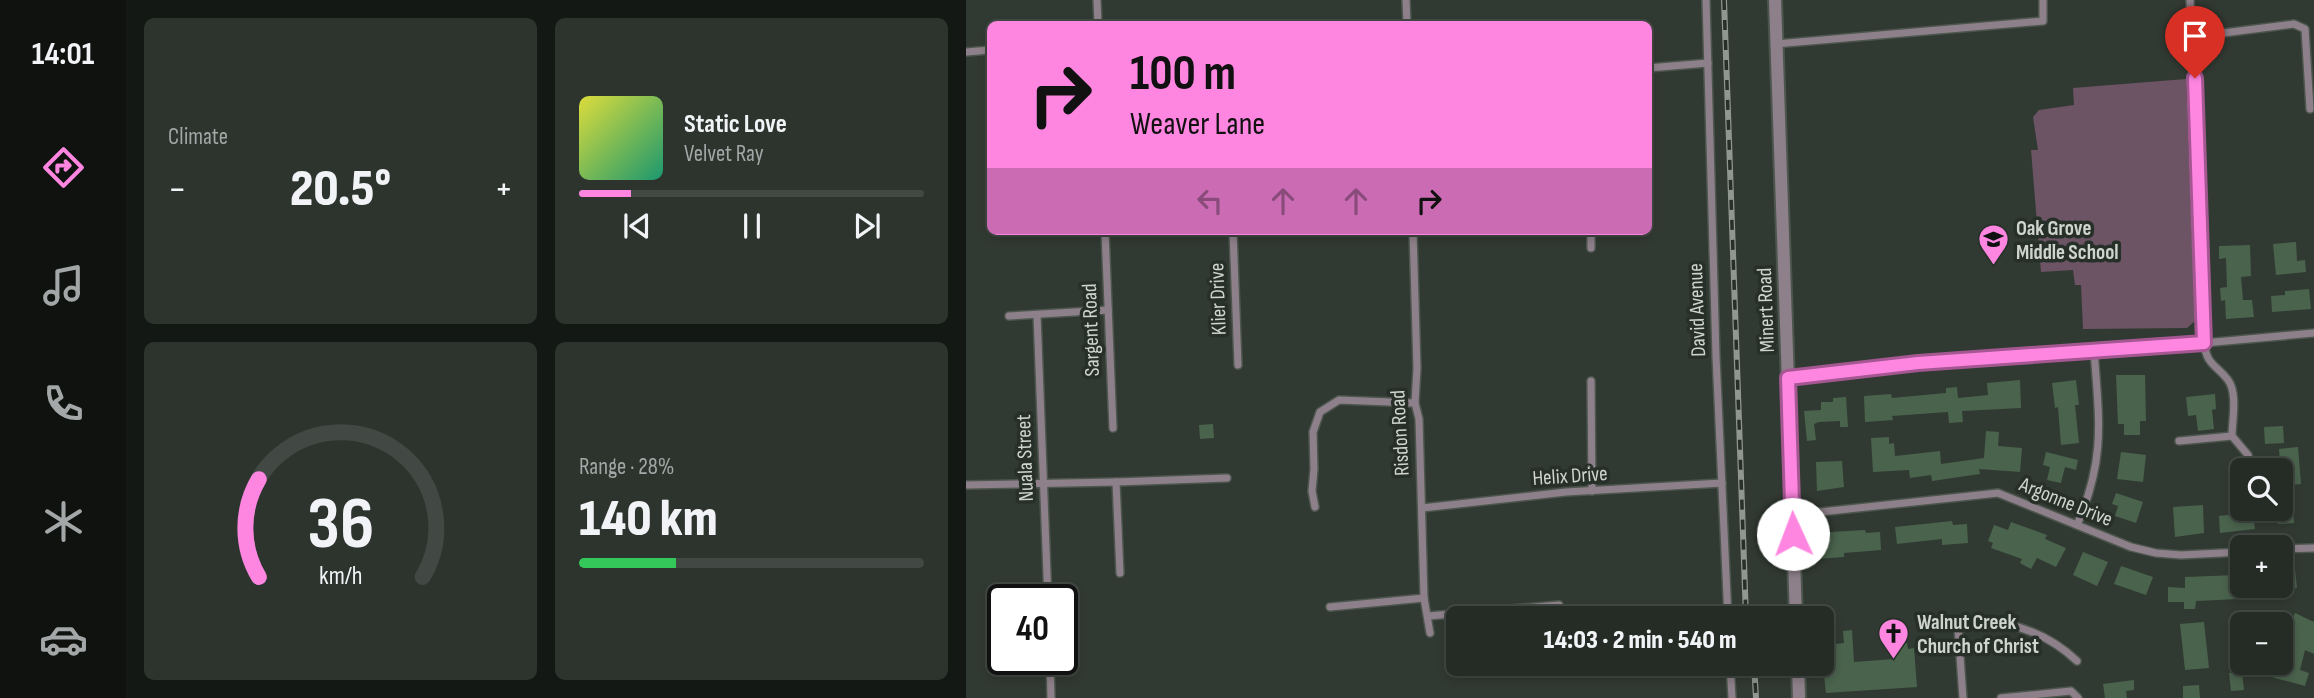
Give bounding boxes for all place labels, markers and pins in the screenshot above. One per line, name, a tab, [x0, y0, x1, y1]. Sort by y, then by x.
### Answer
pin	[2165, 6, 2225, 78]
place label: Oak Grove Middle School	[2016, 216, 2119, 265]
school or university icon: Oak Grove Middle School	[1976, 223, 2010, 267]
place label: Walnut Creek Church of Christ	[1917, 610, 2039, 659]
church icon: Walnut Creek Church of Christ	[1877, 617, 1911, 661]

